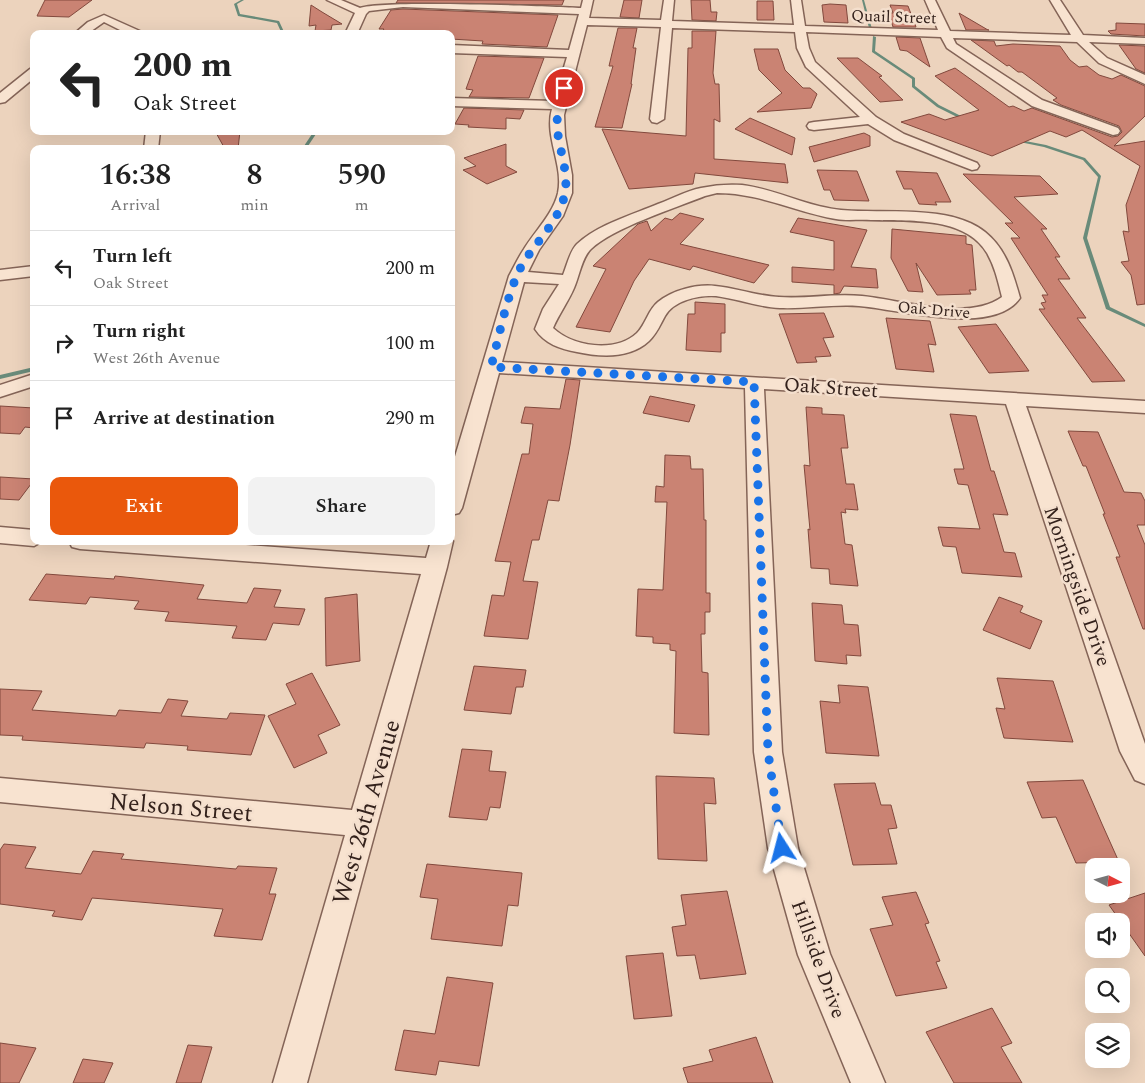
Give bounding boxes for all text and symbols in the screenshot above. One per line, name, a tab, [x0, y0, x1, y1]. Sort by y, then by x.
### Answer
street label: Quail Street	[851, 4, 937, 30]
text: 200 m	[133, 39, 232, 92]
icon: left	[50, 50, 115, 115]
pin	[543, 67, 585, 109]
icon: arrive	[550, 74, 578, 102]
text: Oak Street	[133, 87, 237, 120]
text: 16:38	[99, 152, 171, 198]
text: 8	[246, 152, 262, 198]
text: 590	[338, 152, 386, 198]
text: Arrival	[110, 193, 160, 217]
text: min	[240, 193, 268, 217]
text: m	[355, 193, 369, 217]
text: Turn left	[93, 242, 172, 271]
icon: left	[50, 254, 78, 282]
text: 200 m	[385, 254, 435, 283]
text: Oak Street	[93, 271, 169, 295]
street label: Oak Drive	[897, 295, 971, 325]
text: Turn right	[93, 317, 186, 346]
icon: right	[50, 329, 78, 357]
text: 100 m	[385, 329, 435, 358]
text: West 26th Avenue	[93, 346, 220, 370]
street label: Oak Street	[783, 370, 879, 406]
icon: arrive	[50, 404, 78, 432]
text: Arrive at destination	[93, 404, 275, 433]
text: 290 m	[385, 404, 435, 433]
button: Exit	[50, 477, 238, 535]
button: Share	[248, 477, 435, 535]
street label: Morningside Drive	[1036, 502, 1119, 671]
street label: West 26th Avenue	[323, 716, 411, 909]
street label: Nelson Street	[108, 784, 254, 832]
position arrow	[755, 821, 807, 873]
north arrow	[1085, 858, 1130, 902]
map controls	[1085, 858, 1130, 1068]
street label: Hillside Drive	[783, 896, 853, 1023]
button: sound	[1085, 913, 1130, 958]
button: search	[1085, 968, 1130, 1013]
button: layers	[1085, 1023, 1130, 1068]

